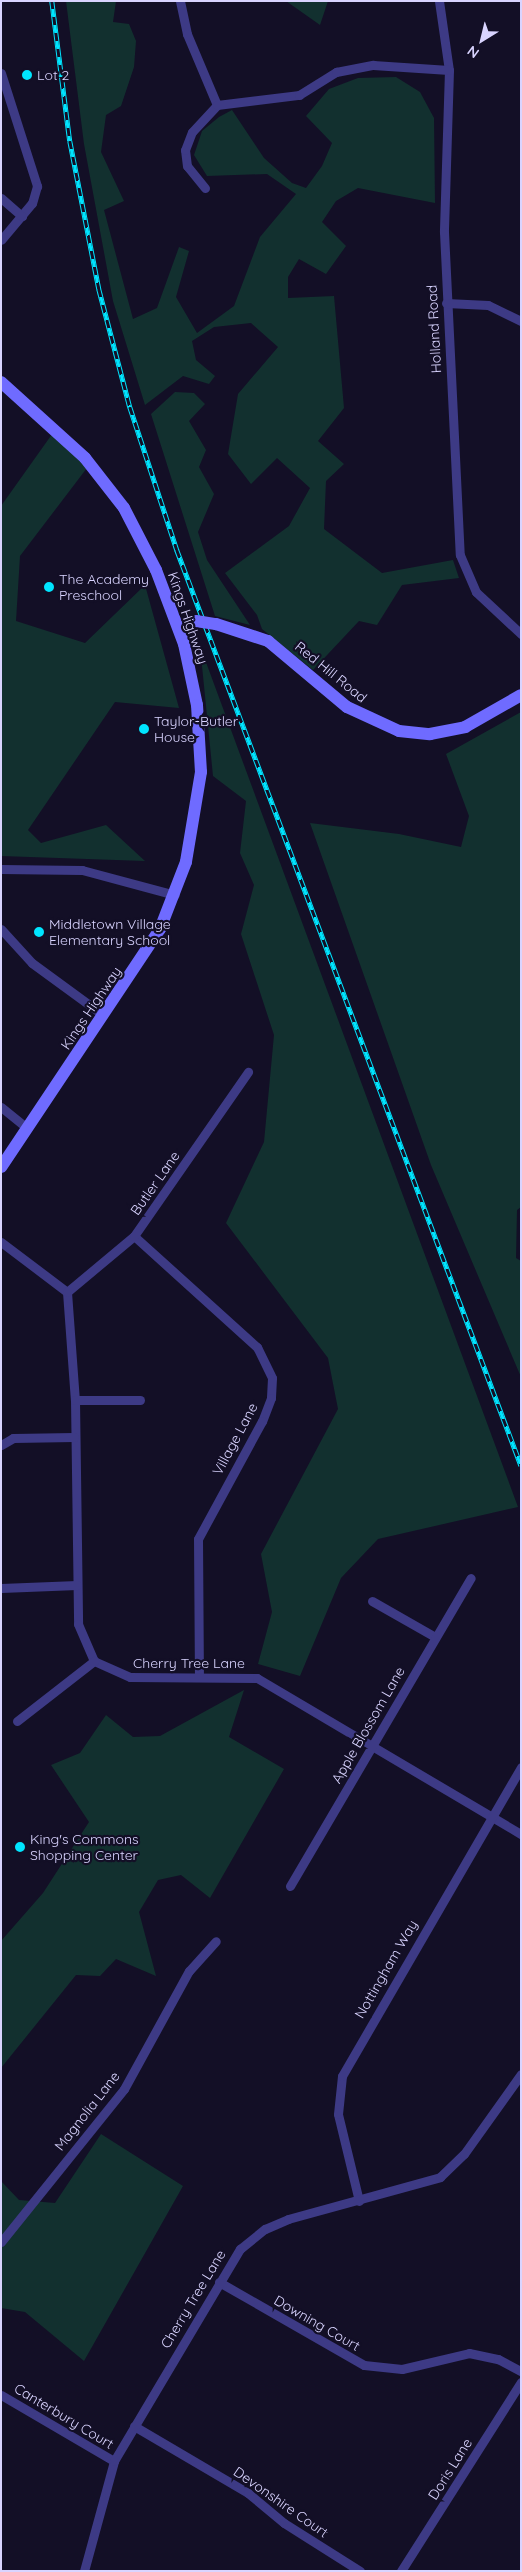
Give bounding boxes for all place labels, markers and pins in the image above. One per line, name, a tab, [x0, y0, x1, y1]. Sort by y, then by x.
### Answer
place label: Lot 2	[37, 67, 69, 83]
marker: Lot 2	[21, 69, 33, 81]
place label: The Academy Preschool	[59, 571, 149, 604]
marker: The Academy Preschool	[43, 581, 55, 593]
place label: Taylor-Butler House	[154, 713, 238, 746]
marker: Taylor-Butler House	[138, 723, 150, 735]
place label: Middletown Village Elementary School	[49, 916, 171, 949]
marker: Middletown Village Elementary School	[33, 926, 45, 938]
place label: King's Commons Shopping Center	[30, 1831, 139, 1864]
marker: King's Commons Shopping Center	[14, 1841, 26, 1853]

